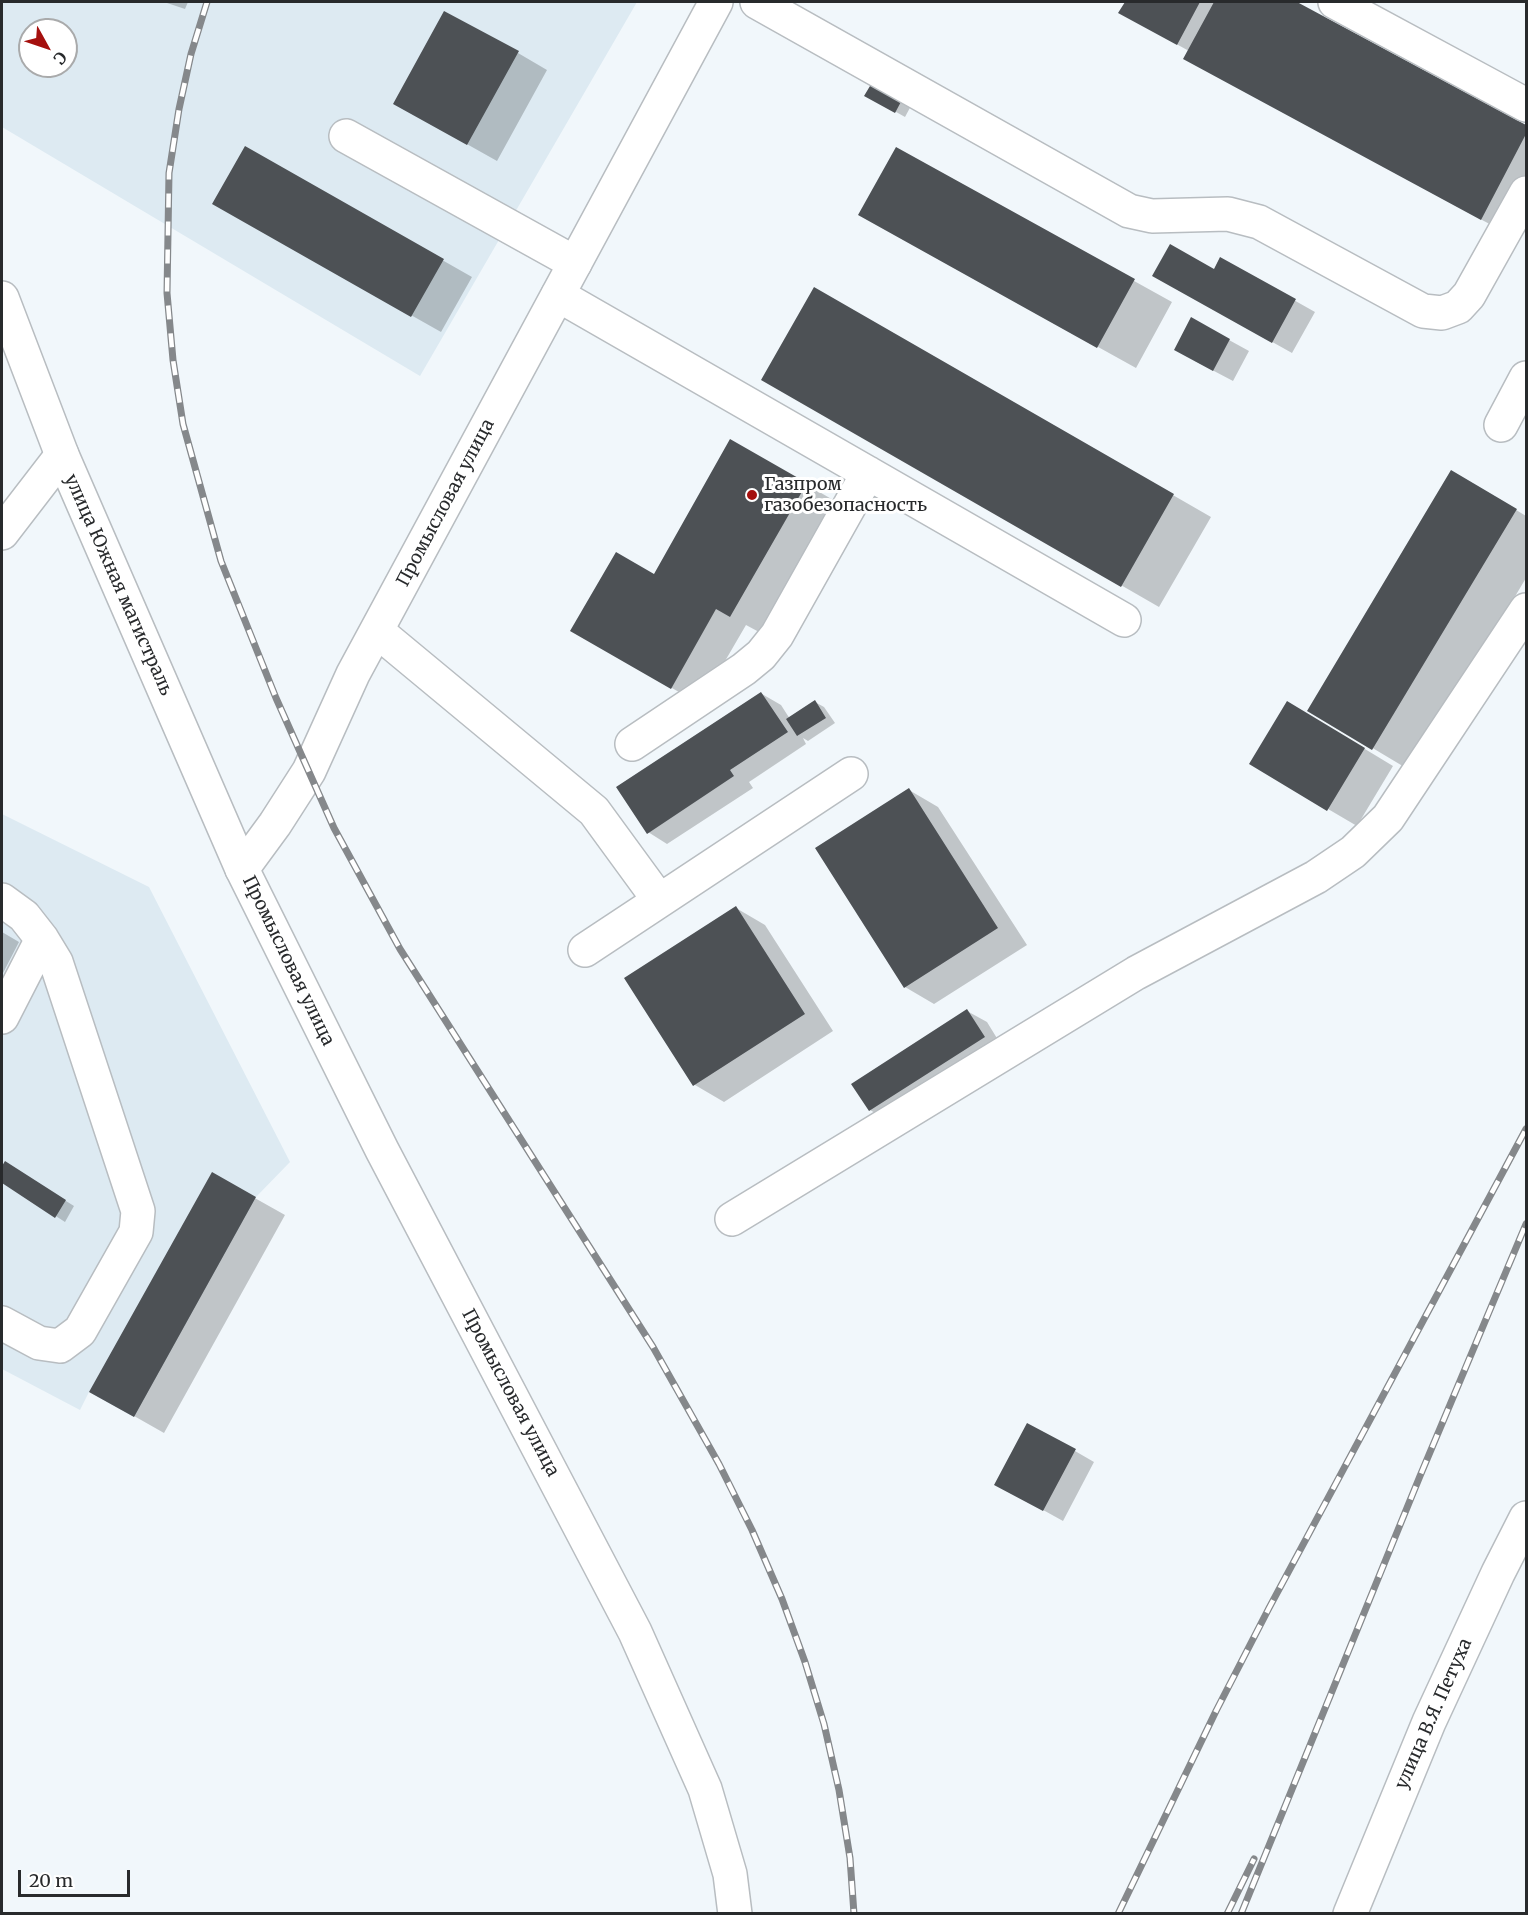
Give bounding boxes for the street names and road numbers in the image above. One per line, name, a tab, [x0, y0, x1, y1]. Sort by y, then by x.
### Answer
street label: Промысловая улица	[393, 416, 499, 590]
street label: улица Южная магистраль	[59, 471, 177, 699]
street label: Промысловая улица	[237, 872, 339, 1050]
street label: Промысловая улица	[457, 1306, 563, 1480]
street label: улица В.Я. Петуха	[1391, 1635, 1477, 1793]

